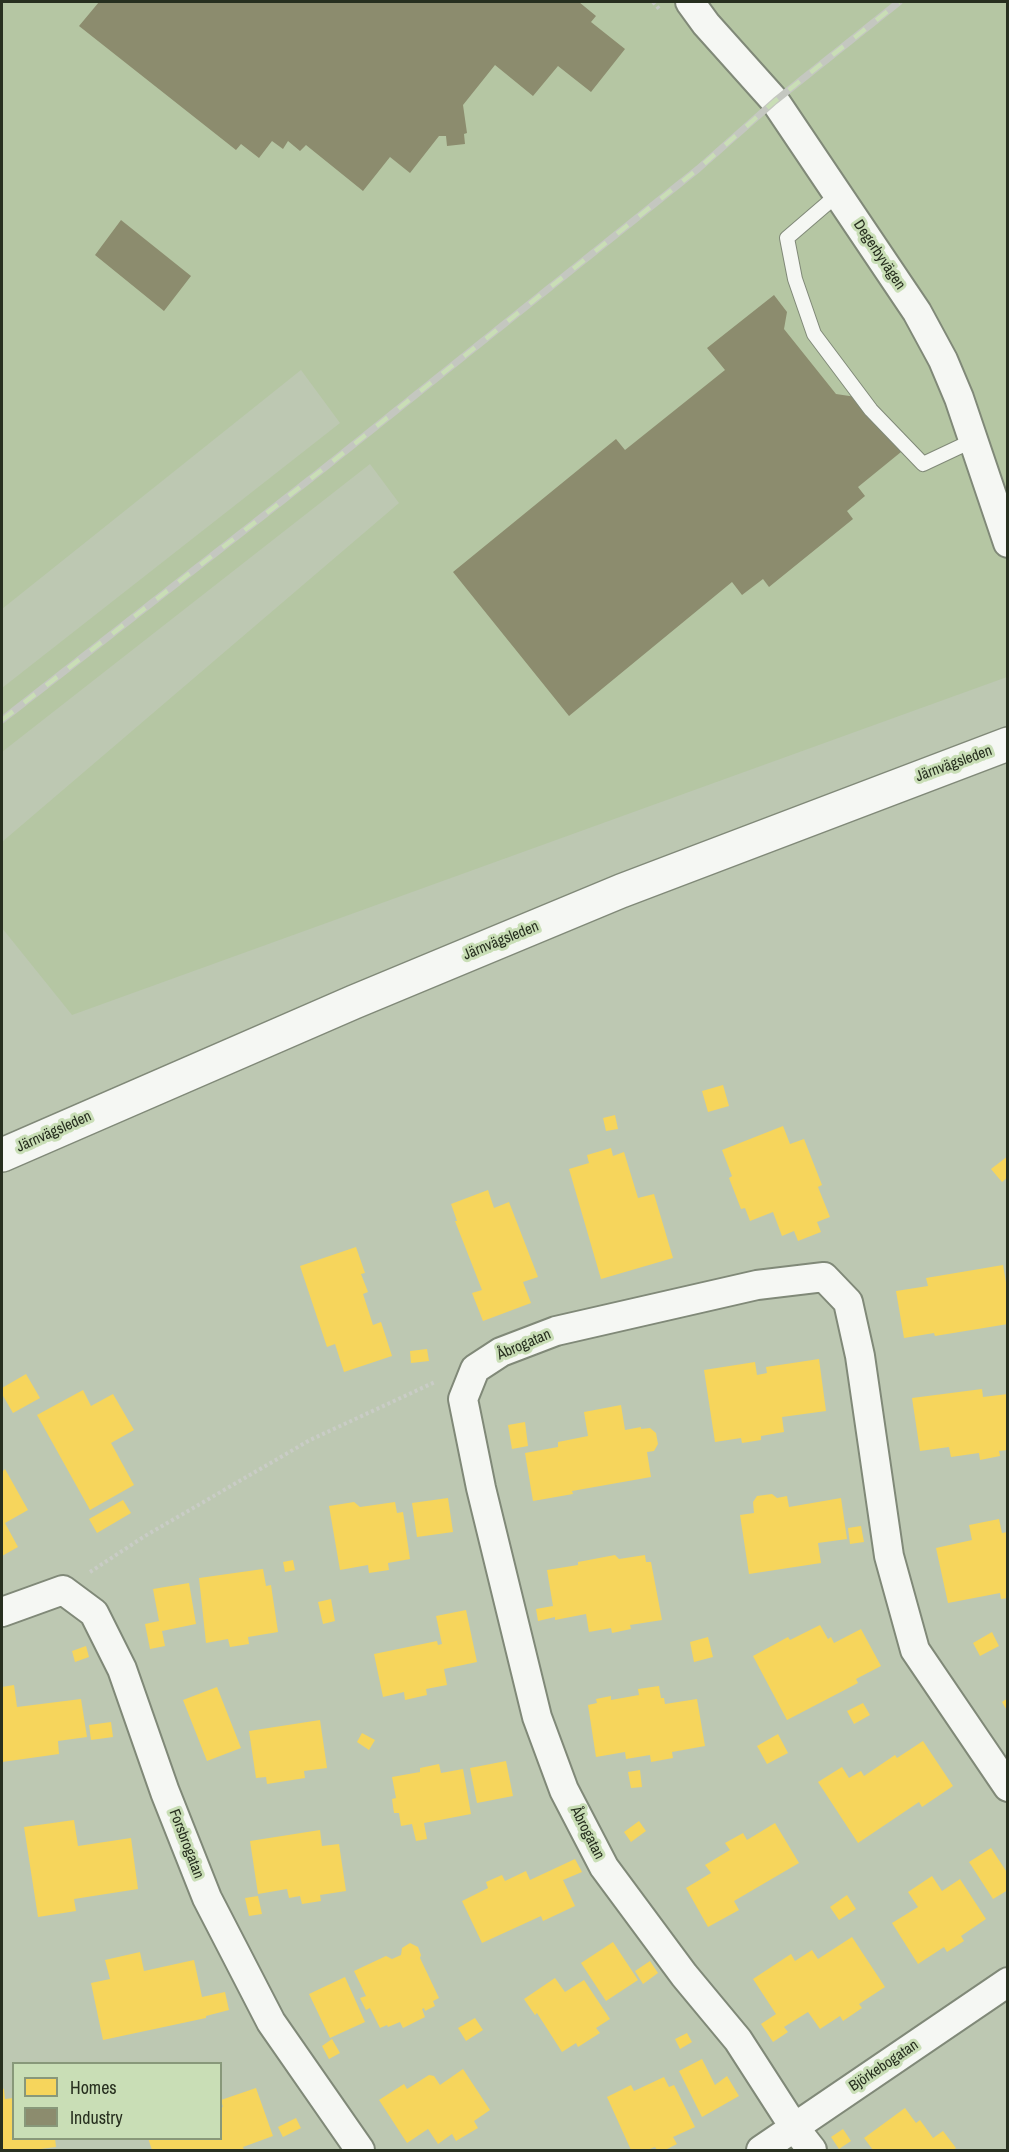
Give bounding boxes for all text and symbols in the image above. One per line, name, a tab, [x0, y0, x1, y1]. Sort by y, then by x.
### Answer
street label: Degerbyvägen	[849, 217, 909, 293]
street label: Järnvägsleden	[913, 742, 995, 786]
street label: Järnvägsleden	[461, 918, 541, 964]
street label: Järnvägsleden	[14, 1108, 94, 1156]
street label: Åbrogatan	[494, 1326, 554, 1364]
street label: Åbrogatan	[566, 1804, 608, 1862]
street label: Forsbrogatan	[165, 1807, 207, 1881]
street label: Björkebogatan	[846, 2036, 922, 2096]
legend	[12, 2062, 222, 2140]
text: Homes	[70, 2075, 117, 2100]
text: Industry	[70, 2105, 123, 2130]

